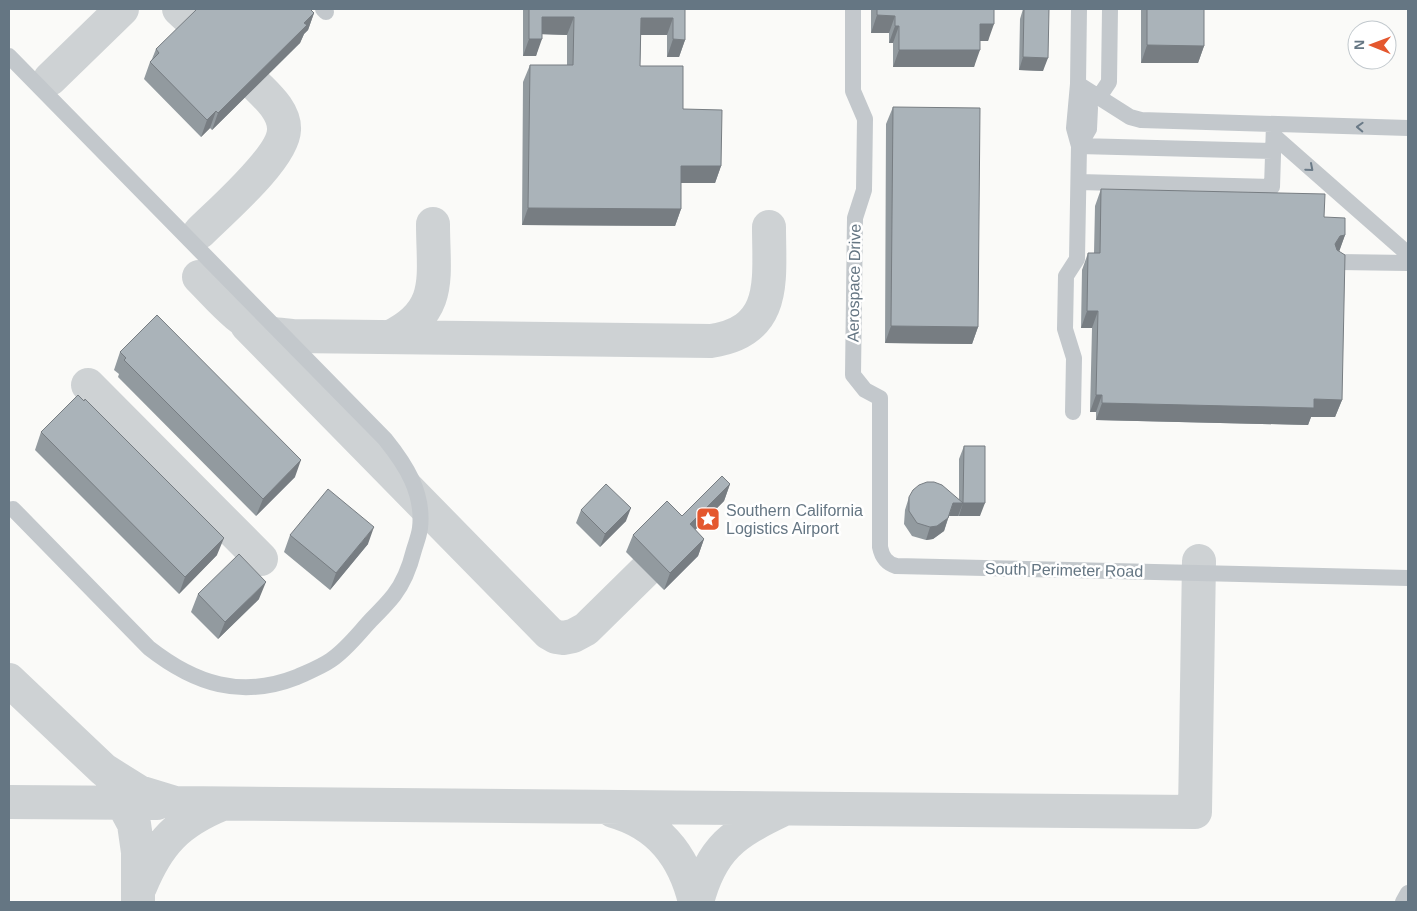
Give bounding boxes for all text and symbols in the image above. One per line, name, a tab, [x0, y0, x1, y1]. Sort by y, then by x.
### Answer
north arrow	[1347, 20, 1397, 70]
text: N	[1351, 40, 1367, 50]
one-way arrow	[1355, 121, 1363, 132]
one-way arrow	[1305, 162, 1314, 171]
street label: Aerospace Drive	[844, 224, 864, 342]
place label: Southern California Logistics Airport	[726, 502, 863, 537]
place icon: Southern California Logistics Airport	[695, 506, 721, 532]
street label: South Perimeter Road	[985, 560, 1143, 580]

